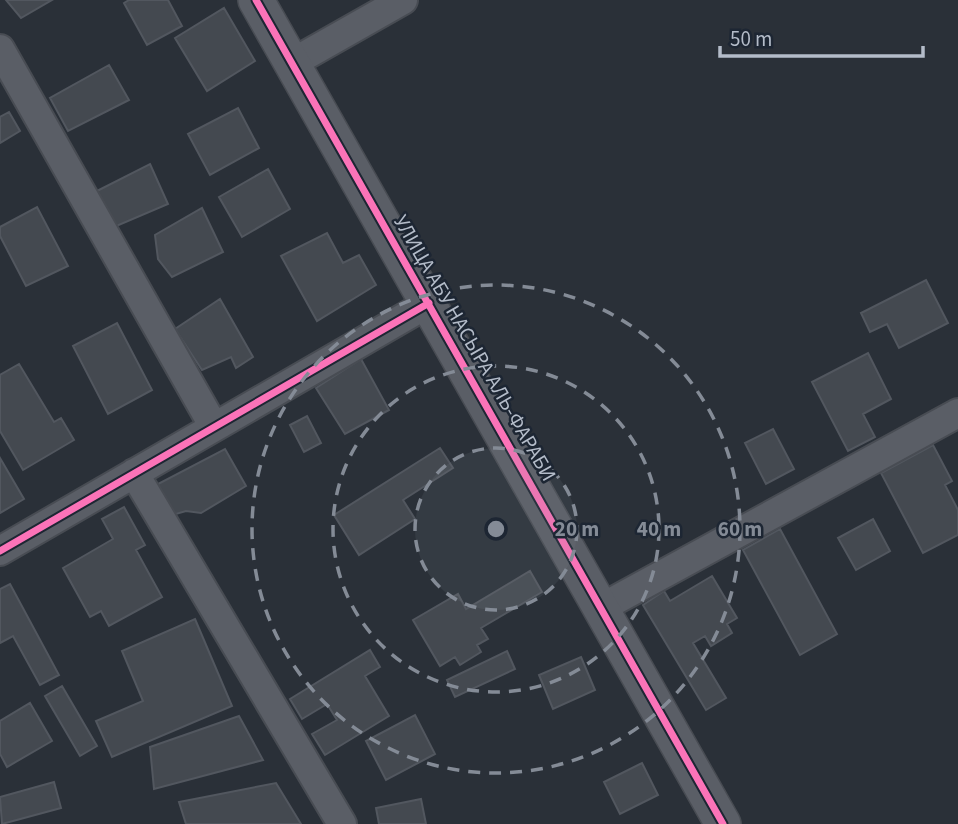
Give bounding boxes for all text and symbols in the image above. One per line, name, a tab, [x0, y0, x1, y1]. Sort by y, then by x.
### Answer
scale bar	[720, 14, 923, 58]
text: 50 m	[730, 24, 772, 54]
street label: УЛИЦА АБУ НАСЫРА АЛЬ-ФАРАБИ	[386, 209, 564, 487]
text: 20 m	[555, 514, 599, 544]
text: 40 m	[637, 514, 681, 544]
text: 60 m	[718, 514, 762, 544]
centre of rings	[484, 517, 508, 541]

